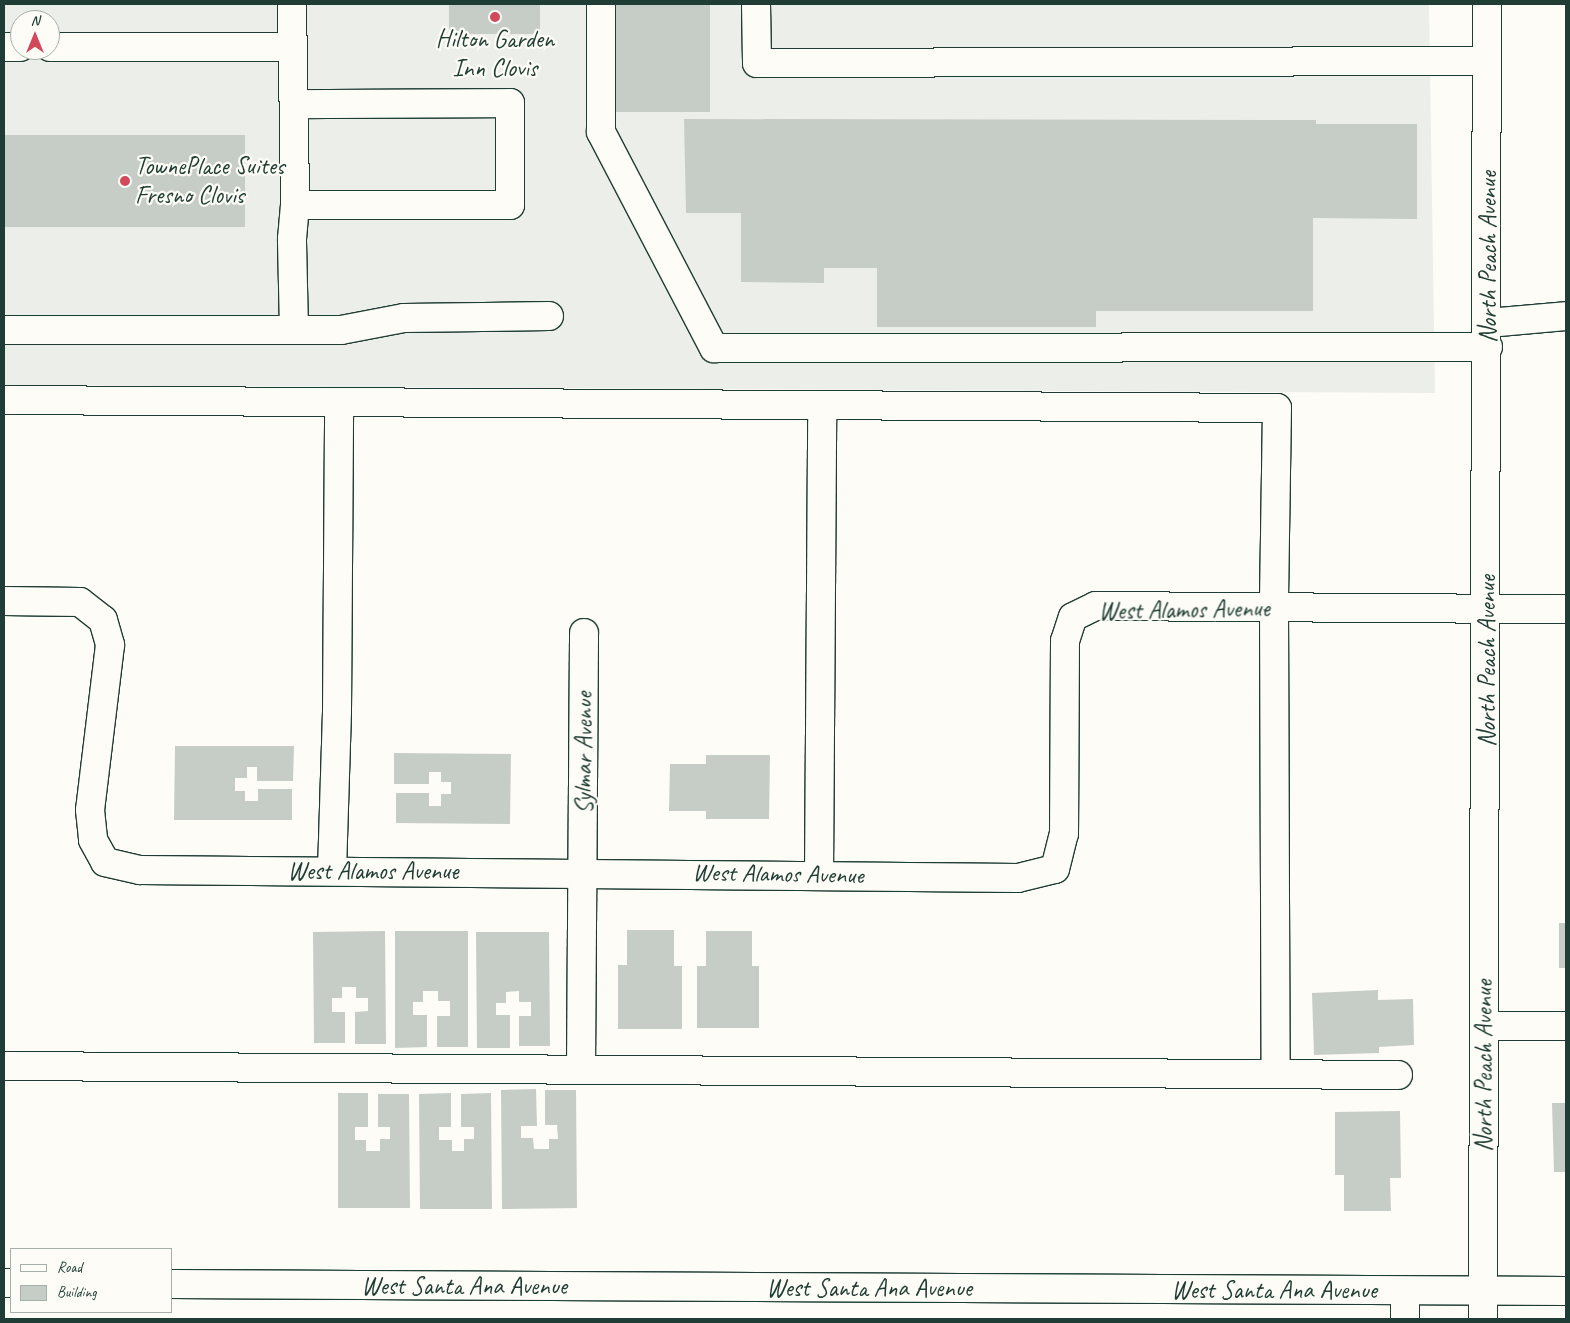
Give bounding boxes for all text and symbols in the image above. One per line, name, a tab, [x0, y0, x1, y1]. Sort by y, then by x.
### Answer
north arrow	[10, 10, 60, 60]
marker: Hilton Garden Inn Clovis	[489, 11, 501, 23]
text: N	[31, 12, 39, 29]
place label: Hilton Garden Inn Clovis	[436, 25, 554, 84]
place label: TownePlace Suites Fresno Clovis	[135, 152, 285, 211]
street label: North Peach Avenue	[1473, 171, 1503, 343]
marker: TownePlace Suites Fresno Clovis	[119, 175, 131, 187]
street label: North Peach Avenue	[1472, 575, 1502, 747]
street label: West Alamos Avenue	[1097, 593, 1271, 627]
street label: Sylmar Avenue	[569, 692, 599, 814]
street label: West Alamos Avenue	[286, 856, 460, 886]
street label: West Alamos Avenue	[691, 857, 865, 891]
street label: North Peach Avenue	[1469, 980, 1499, 1152]
legend	[10, 1248, 172, 1313]
text: Road	[57, 1258, 82, 1277]
street label: West Santa Ana Avenue	[361, 1271, 567, 1301]
street label: West Santa Ana Avenue	[766, 1273, 972, 1303]
street label: West Santa Ana Avenue	[1171, 1275, 1377, 1305]
text: Building	[57, 1283, 96, 1302]

